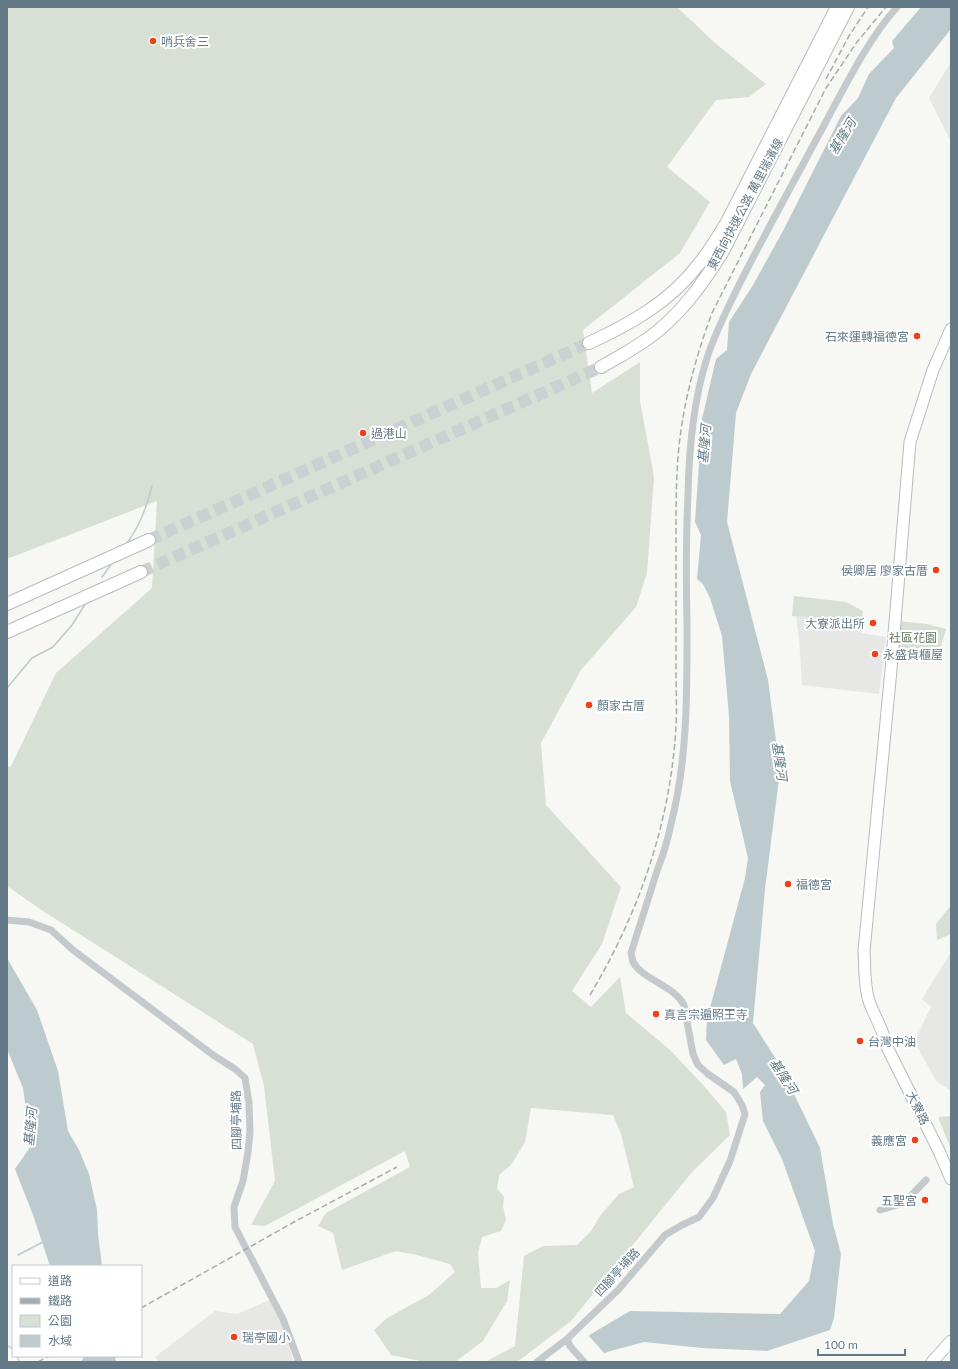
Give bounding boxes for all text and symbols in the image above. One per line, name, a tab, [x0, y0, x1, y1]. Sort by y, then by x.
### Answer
place label: 哨兵舍三	[161, 34, 209, 49]
marker: 哨兵舍三	[148, 36, 158, 46]
water label: 基隆河	[825, 113, 860, 157]
street label: 東西向快速公路 萬里瑞濱線	[704, 136, 786, 272]
place label: 石來運轉福德宮	[825, 329, 909, 344]
marker: 石來運轉福德宮	[912, 331, 922, 341]
water label: 基隆河	[694, 421, 714, 464]
place label: 過港山	[371, 426, 407, 441]
marker: 過港山	[358, 428, 368, 438]
place label: 侯卿居 廖家古厝	[841, 563, 928, 578]
marker: 侯卿居 廖家古厝	[931, 565, 941, 575]
place label: 大寮派出所	[805, 616, 865, 631]
marker: 大寮派出所	[868, 618, 878, 628]
park label: 社區花園	[889, 630, 937, 645]
place label: 永盛貨櫃屋	[883, 647, 943, 662]
marker: 永盛貨櫃屋	[870, 649, 880, 659]
place label: 顏家古厝	[597, 698, 645, 713]
marker: 顏家古厝	[584, 700, 594, 710]
water label: 基隆河	[769, 741, 791, 784]
place label: 福德宮	[796, 877, 832, 892]
marker: 福德宮	[783, 879, 793, 889]
place label: 真言宗遍照王寺	[664, 1007, 748, 1022]
marker: 真言宗遍照王寺	[651, 1009, 661, 1019]
place label: 台灣中油	[868, 1034, 916, 1049]
marker: 台灣中油	[855, 1036, 865, 1046]
water label: 基隆河	[767, 1055, 803, 1099]
street label: 大寮路	[903, 1089, 933, 1127]
street label: 四腳亭埔路	[228, 1090, 244, 1150]
water label: 基隆河	[20, 1104, 40, 1147]
place label: 義應宮	[871, 1133, 907, 1148]
marker: 義應宮	[910, 1135, 920, 1145]
place label: 五聖宮	[881, 1193, 917, 1208]
marker: 五聖宮	[920, 1195, 930, 1205]
street label: 四腳亭埔路	[591, 1245, 643, 1299]
legend	[12, 1265, 142, 1357]
text: 道路	[48, 1273, 72, 1288]
text: 鐵路	[48, 1293, 72, 1308]
text: 公園	[48, 1313, 72, 1328]
place label: 瑞亭國小	[242, 1330, 290, 1345]
scale bar	[818, 1331, 905, 1357]
marker: 瑞亭國小	[229, 1332, 239, 1342]
text: 水域	[48, 1333, 72, 1348]
text: 100 m	[824, 1337, 858, 1352]

